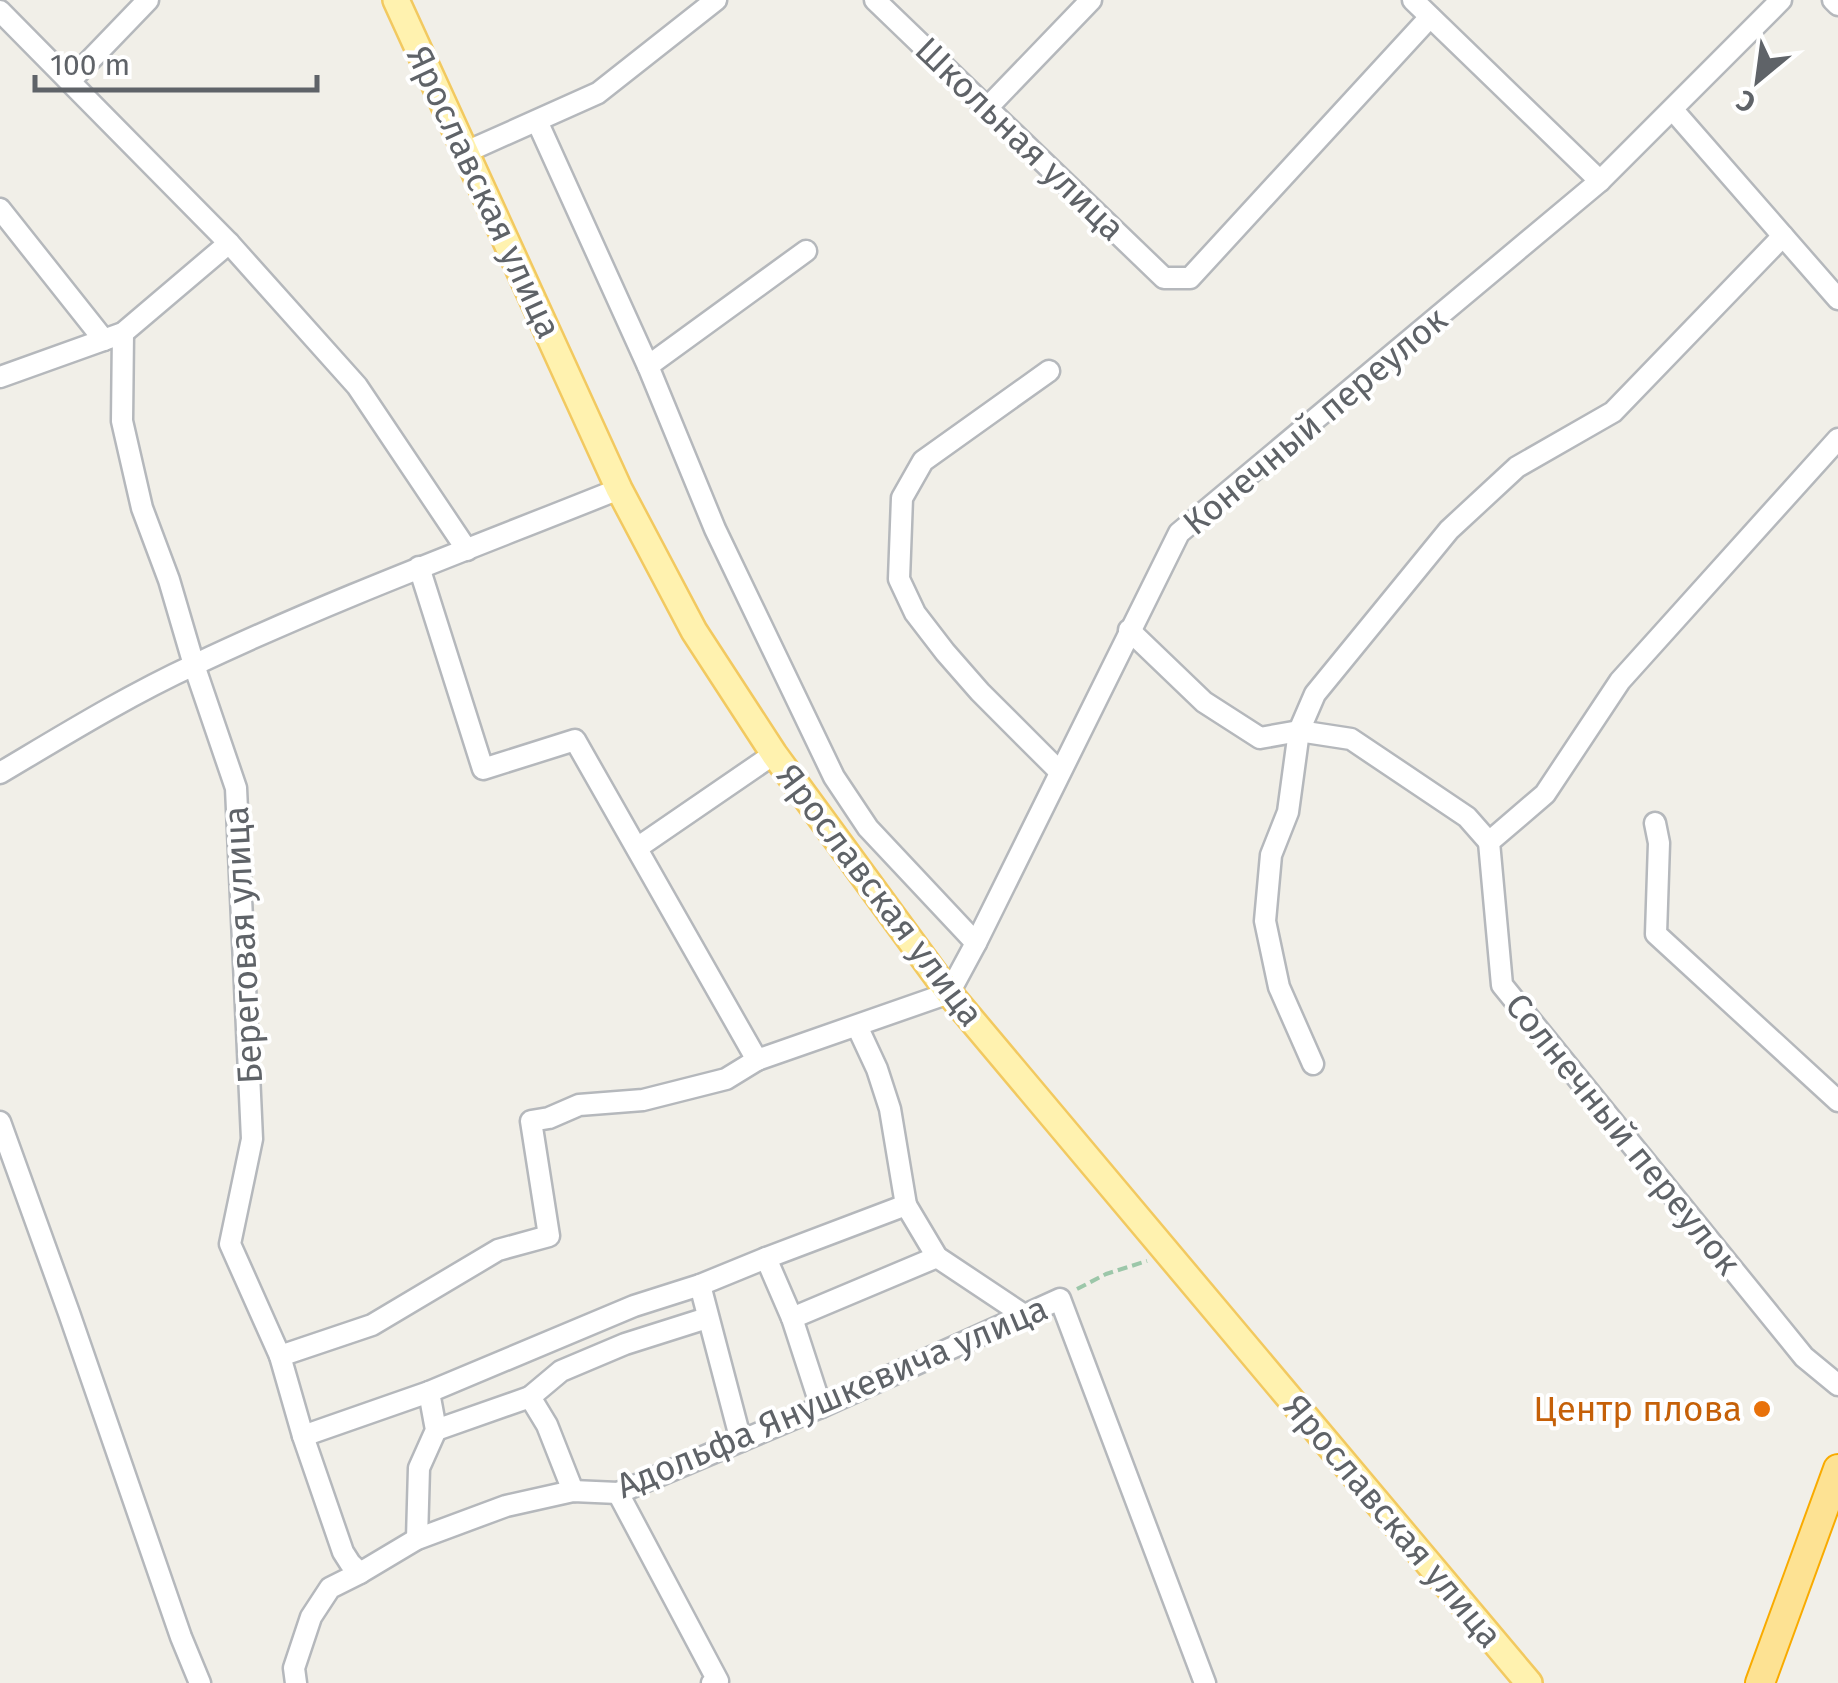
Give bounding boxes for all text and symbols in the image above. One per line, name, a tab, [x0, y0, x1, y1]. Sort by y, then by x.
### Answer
street label: Школьная улица	[907, 29, 1133, 249]
scale bar	[35, 30, 318, 92]
north arrow	[1708, 30, 1808, 130]
street label: Ярославская улица	[398, 39, 570, 345]
text: 100 m	[50, 47, 130, 83]
text: С	[1731, 83, 1761, 120]
street label: Конечный переулок	[1175, 298, 1455, 544]
street label: Ярославская улица	[768, 756, 992, 1034]
street label: Береговая улица	[215, 805, 271, 1085]
street label: Солнечный переулок	[1497, 985, 1749, 1283]
street label: Адольфа Янушкевича улица	[610, 1287, 1054, 1507]
street label: Ярославская улица	[1275, 1386, 1511, 1656]
place label: Центр плова	[1533, 1388, 1742, 1430]
marker: Центр плова	[1751, 1398, 1773, 1420]

